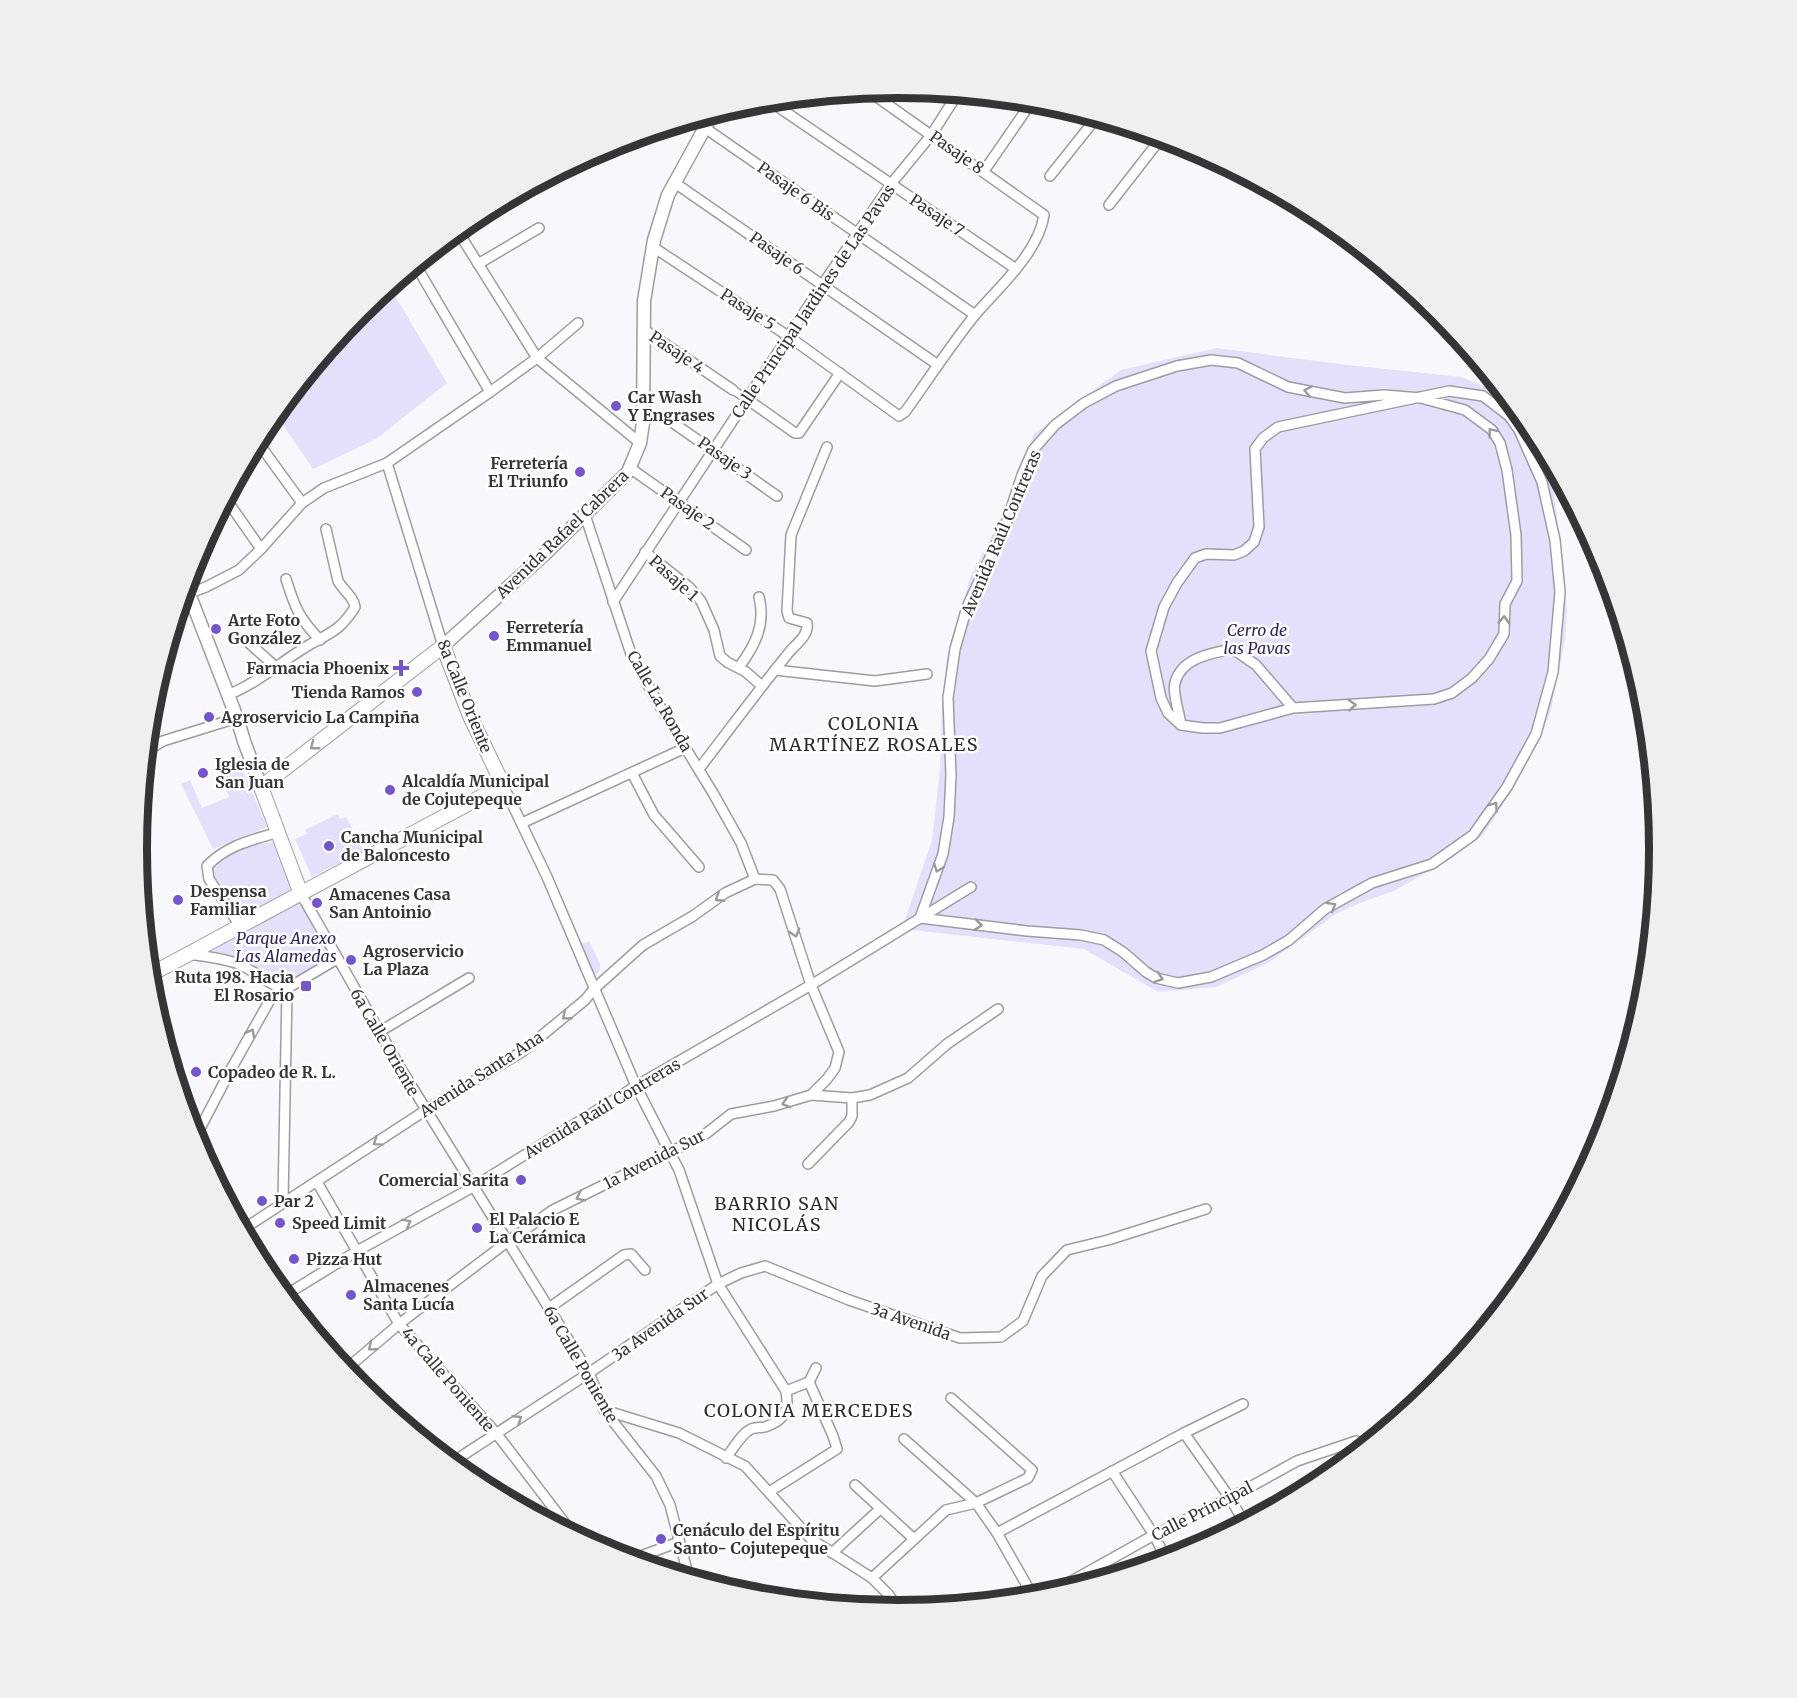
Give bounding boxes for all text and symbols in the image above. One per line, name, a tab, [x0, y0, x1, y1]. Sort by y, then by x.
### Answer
street label: Pasaje 8	[926, 126, 988, 178]
street label: Pasaje 6 Bis	[754, 157, 838, 225]
street label: Calle Principal Jardines de Las Pavas	[727, 180, 899, 422]
street label: Pasaje 7	[906, 190, 968, 240]
street label: Pasaje 6	[746, 227, 808, 279]
street label: Pasaje 5	[717, 284, 779, 334]
street label: Pasaje 4	[646, 326, 708, 378]
one-way arrow	[1303, 385, 1313, 398]
place label: Car Wash Y Engrases	[627, 387, 715, 425]
marker: Car Wash Y Engrases	[609, 399, 623, 413]
one-way arrow	[1488, 428, 1499, 439]
street label: Pasaje 3	[694, 432, 756, 484]
street label: Avenida Raúl Contreras	[956, 447, 1045, 620]
place label: Ferretería El Triunfo	[488, 453, 568, 491]
street label: Avenida Rafael Cabrera	[491, 465, 633, 603]
marker: Ferretería El Triunfo	[573, 465, 587, 479]
street label: Pasaje 2	[657, 482, 719, 534]
street label: Pasaje 1	[645, 551, 703, 605]
place label: Arte Foto González	[227, 610, 301, 648]
one-way arrow	[1498, 616, 1511, 625]
place label: Ferretería Emmanuel	[506, 617, 592, 655]
park label: Cerro de las Pavas	[1223, 620, 1291, 658]
marker: Arte Foto González	[209, 622, 223, 636]
marker: Ferretería Emmanuel	[487, 629, 501, 643]
street label: 8a Calle Oriente	[433, 636, 497, 756]
street label: Calle La Ronda	[623, 647, 697, 755]
place label: Farmacia Phoenix	[246, 658, 389, 678]
marker: Farmacia Phoenix	[394, 661, 408, 675]
place label: Tienda Ramos	[292, 682, 405, 702]
marker: Tienda Ramos	[410, 685, 424, 699]
one-way arrow	[1347, 698, 1356, 711]
place label: Agroservicio La Campiña	[220, 707, 420, 727]
marker: Agroservicio La Campiña	[202, 710, 216, 724]
district label: COLONIA MARTÍNEZ ROSALES	[769, 712, 979, 756]
one-way arrow	[309, 739, 320, 750]
place label: Iglesia de San Juan	[215, 754, 290, 792]
marker: Iglesia de San Juan	[196, 766, 210, 780]
place label: Alcaldía Municipal de Cojutepeque	[401, 771, 549, 809]
marker: Alcaldía Municipal de Cojutepeque	[383, 783, 397, 797]
one-way arrow	[1487, 802, 1498, 813]
place label: Cancha Municipal de Baloncesto	[341, 827, 483, 865]
marker: Cancha Municipal de Baloncesto	[322, 839, 336, 853]
one-way arrow	[932, 863, 945, 873]
place label: Despensa Familiar	[190, 881, 267, 919]
place label: Amacenes Casa San Antoinio	[328, 884, 451, 922]
one-way arrow	[715, 890, 726, 901]
marker: Despensa Familiar	[171, 893, 185, 907]
marker: Amacenes Casa San Antoinio	[310, 896, 324, 910]
one-way arrow	[1326, 901, 1336, 913]
one-way arrow	[973, 919, 982, 931]
one-way arrow	[787, 927, 800, 938]
park label: Parque Anexo Las Alamedas	[235, 928, 337, 966]
place label: Agroservicio La Plaza	[362, 941, 464, 979]
marker: Agroservicio La Plaza	[344, 953, 358, 967]
place label: Ruta 198. Hacia El Rosario	[175, 967, 294, 1005]
one-way arrow	[1153, 970, 1164, 983]
marker: Ruta 198. Hacia El Rosario	[299, 979, 313, 993]
street label: 6a Calle Oriente	[346, 985, 424, 1099]
one-way arrow	[562, 1009, 573, 1020]
street label: Avenida Santa Ana	[415, 1026, 547, 1122]
one-way arrow	[244, 1029, 255, 1039]
street label: Avenida Raúl Contreras	[519, 1053, 684, 1163]
place label: Copadeo de R. L.	[208, 1062, 336, 1082]
marker: Copadeo de R. L.	[189, 1065, 203, 1079]
one-way arrow	[781, 1095, 791, 1108]
street label: 1a Avenida Sur	[600, 1125, 708, 1193]
one-way arrow	[373, 1135, 384, 1146]
place label: Comercial Sarita	[379, 1170, 509, 1190]
marker: Comercial Sarita	[514, 1173, 528, 1187]
one-way arrow	[575, 1190, 586, 1202]
place label: Par 2	[274, 1191, 314, 1211]
district label: BARRIO SAN NICOLÁS	[714, 1192, 840, 1236]
marker: Par 2	[255, 1194, 269, 1208]
place label: El Palacio E La Cerámica	[489, 1209, 586, 1247]
place label: Speed Limit	[292, 1213, 387, 1233]
marker: Speed Limit	[273, 1216, 287, 1230]
one-way arrow	[401, 1219, 411, 1230]
marker: El Palacio E La Cerámica	[470, 1221, 484, 1235]
place label: Pizza Hut	[306, 1249, 383, 1269]
marker: Pizza Hut	[287, 1252, 301, 1266]
place label: Almacenes Santa Lucía	[362, 1276, 455, 1314]
street label: 3a Avenida Sur	[608, 1283, 712, 1365]
marker: Almacenes Santa Lucía	[344, 1288, 358, 1302]
street label: 3a Avenida	[868, 1298, 954, 1344]
street label: 6a Calle Poniente	[539, 1302, 623, 1426]
street label: 4a Calle Poniente	[397, 1323, 499, 1435]
one-way arrow	[368, 1340, 379, 1351]
district label: COLONIA MERCEDES	[704, 1399, 914, 1422]
one-way arrow	[511, 1416, 522, 1427]
street label: Calle Principal	[1148, 1477, 1256, 1545]
place label: Cenáculo del Espíritu Santo- Cojutepeque	[673, 1520, 840, 1558]
marker: Cenáculo del Espíritu Santo- Cojutepeque	[654, 1532, 668, 1546]

